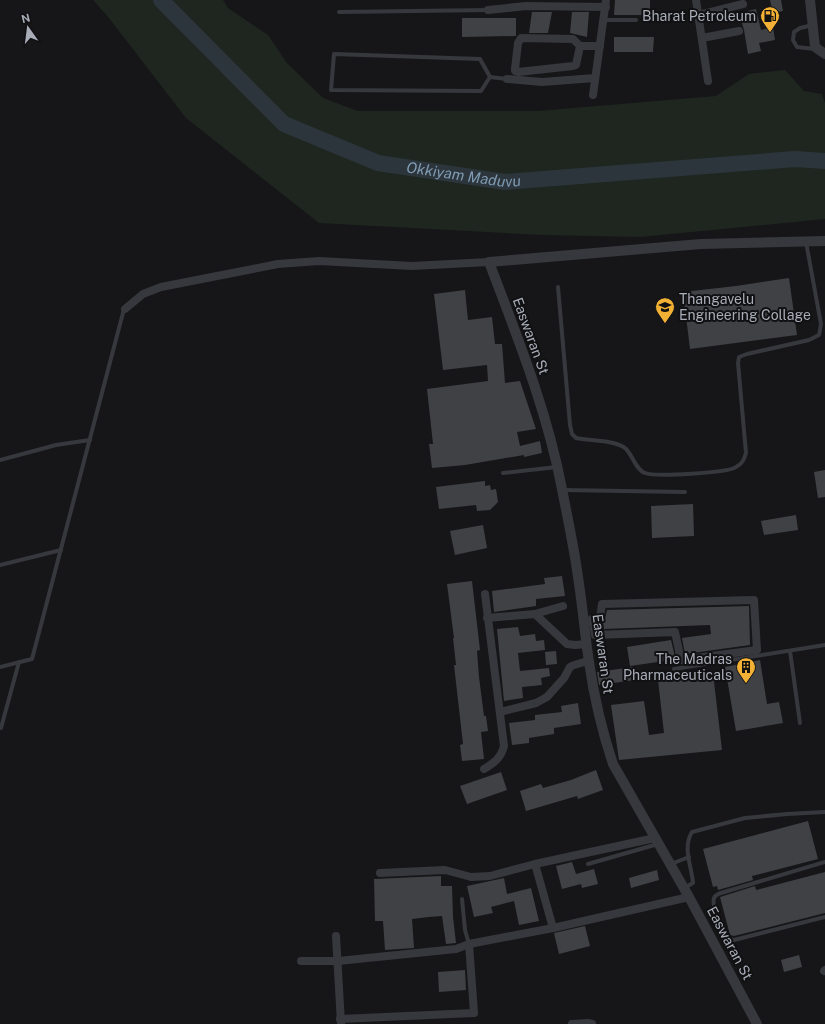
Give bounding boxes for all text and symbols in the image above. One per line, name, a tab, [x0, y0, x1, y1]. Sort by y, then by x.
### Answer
fuel station icon: Bharat Petroleum	[759, 5, 781, 33]
north arrow	[8, 8, 48, 48]
place label: Bharat Petroleum	[642, 8, 756, 24]
text: N	[20, 11, 31, 25]
water label: Okkiyam Maduvu	[405, 158, 521, 190]
place label: Thangavelu Engineering Collage	[679, 291, 811, 323]
street label: Easwaran St	[510, 295, 552, 377]
school or university icon: Thangavelu Engineering Collage	[654, 296, 676, 324]
street label: Easwaran St	[589, 613, 617, 695]
place label: The Madras Pharmaceuticals	[623, 651, 732, 683]
building icon: The Madras Pharmaceuticals	[735, 656, 757, 684]
street label: Easwaran St	[704, 904, 756, 982]

